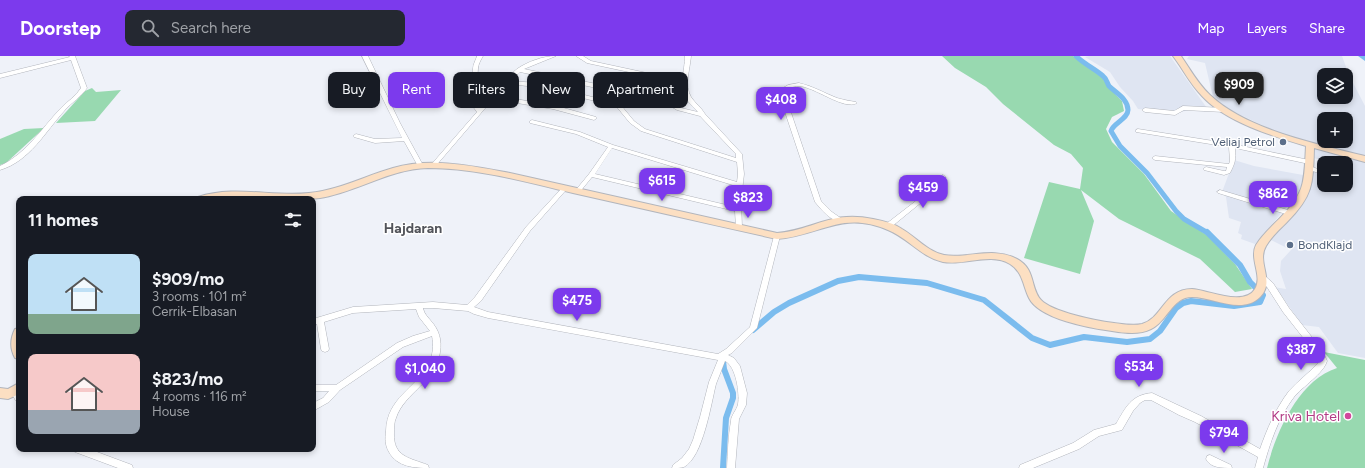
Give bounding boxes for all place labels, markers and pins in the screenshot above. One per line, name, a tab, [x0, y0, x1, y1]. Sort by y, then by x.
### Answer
pin: $909	[1215, 72, 1263, 106]
pin: $408	[757, 87, 805, 121]
place label: Veliaj Petrol	[1211, 135, 1275, 149]
marker: Veliaj Petrol	[1278, 137, 1288, 147]
pin: $615	[638, 168, 686, 202]
pin: $459	[899, 175, 947, 209]
pin: $862	[1249, 181, 1297, 215]
pin: $823	[724, 185, 772, 219]
place label: BondKlajd	[1298, 238, 1352, 252]
marker: BondKlajd	[1285, 240, 1295, 250]
pin: $475	[553, 288, 601, 322]
pin: $387	[1277, 337, 1325, 371]
pin: $534	[1115, 354, 1163, 388]
pin: $1,040	[392, 356, 458, 390]
place label: Kriva Hotel	[1271, 408, 1340, 425]
marker: Kriva Hotel	[1343, 411, 1353, 421]
pin: $794	[1200, 420, 1248, 454]

